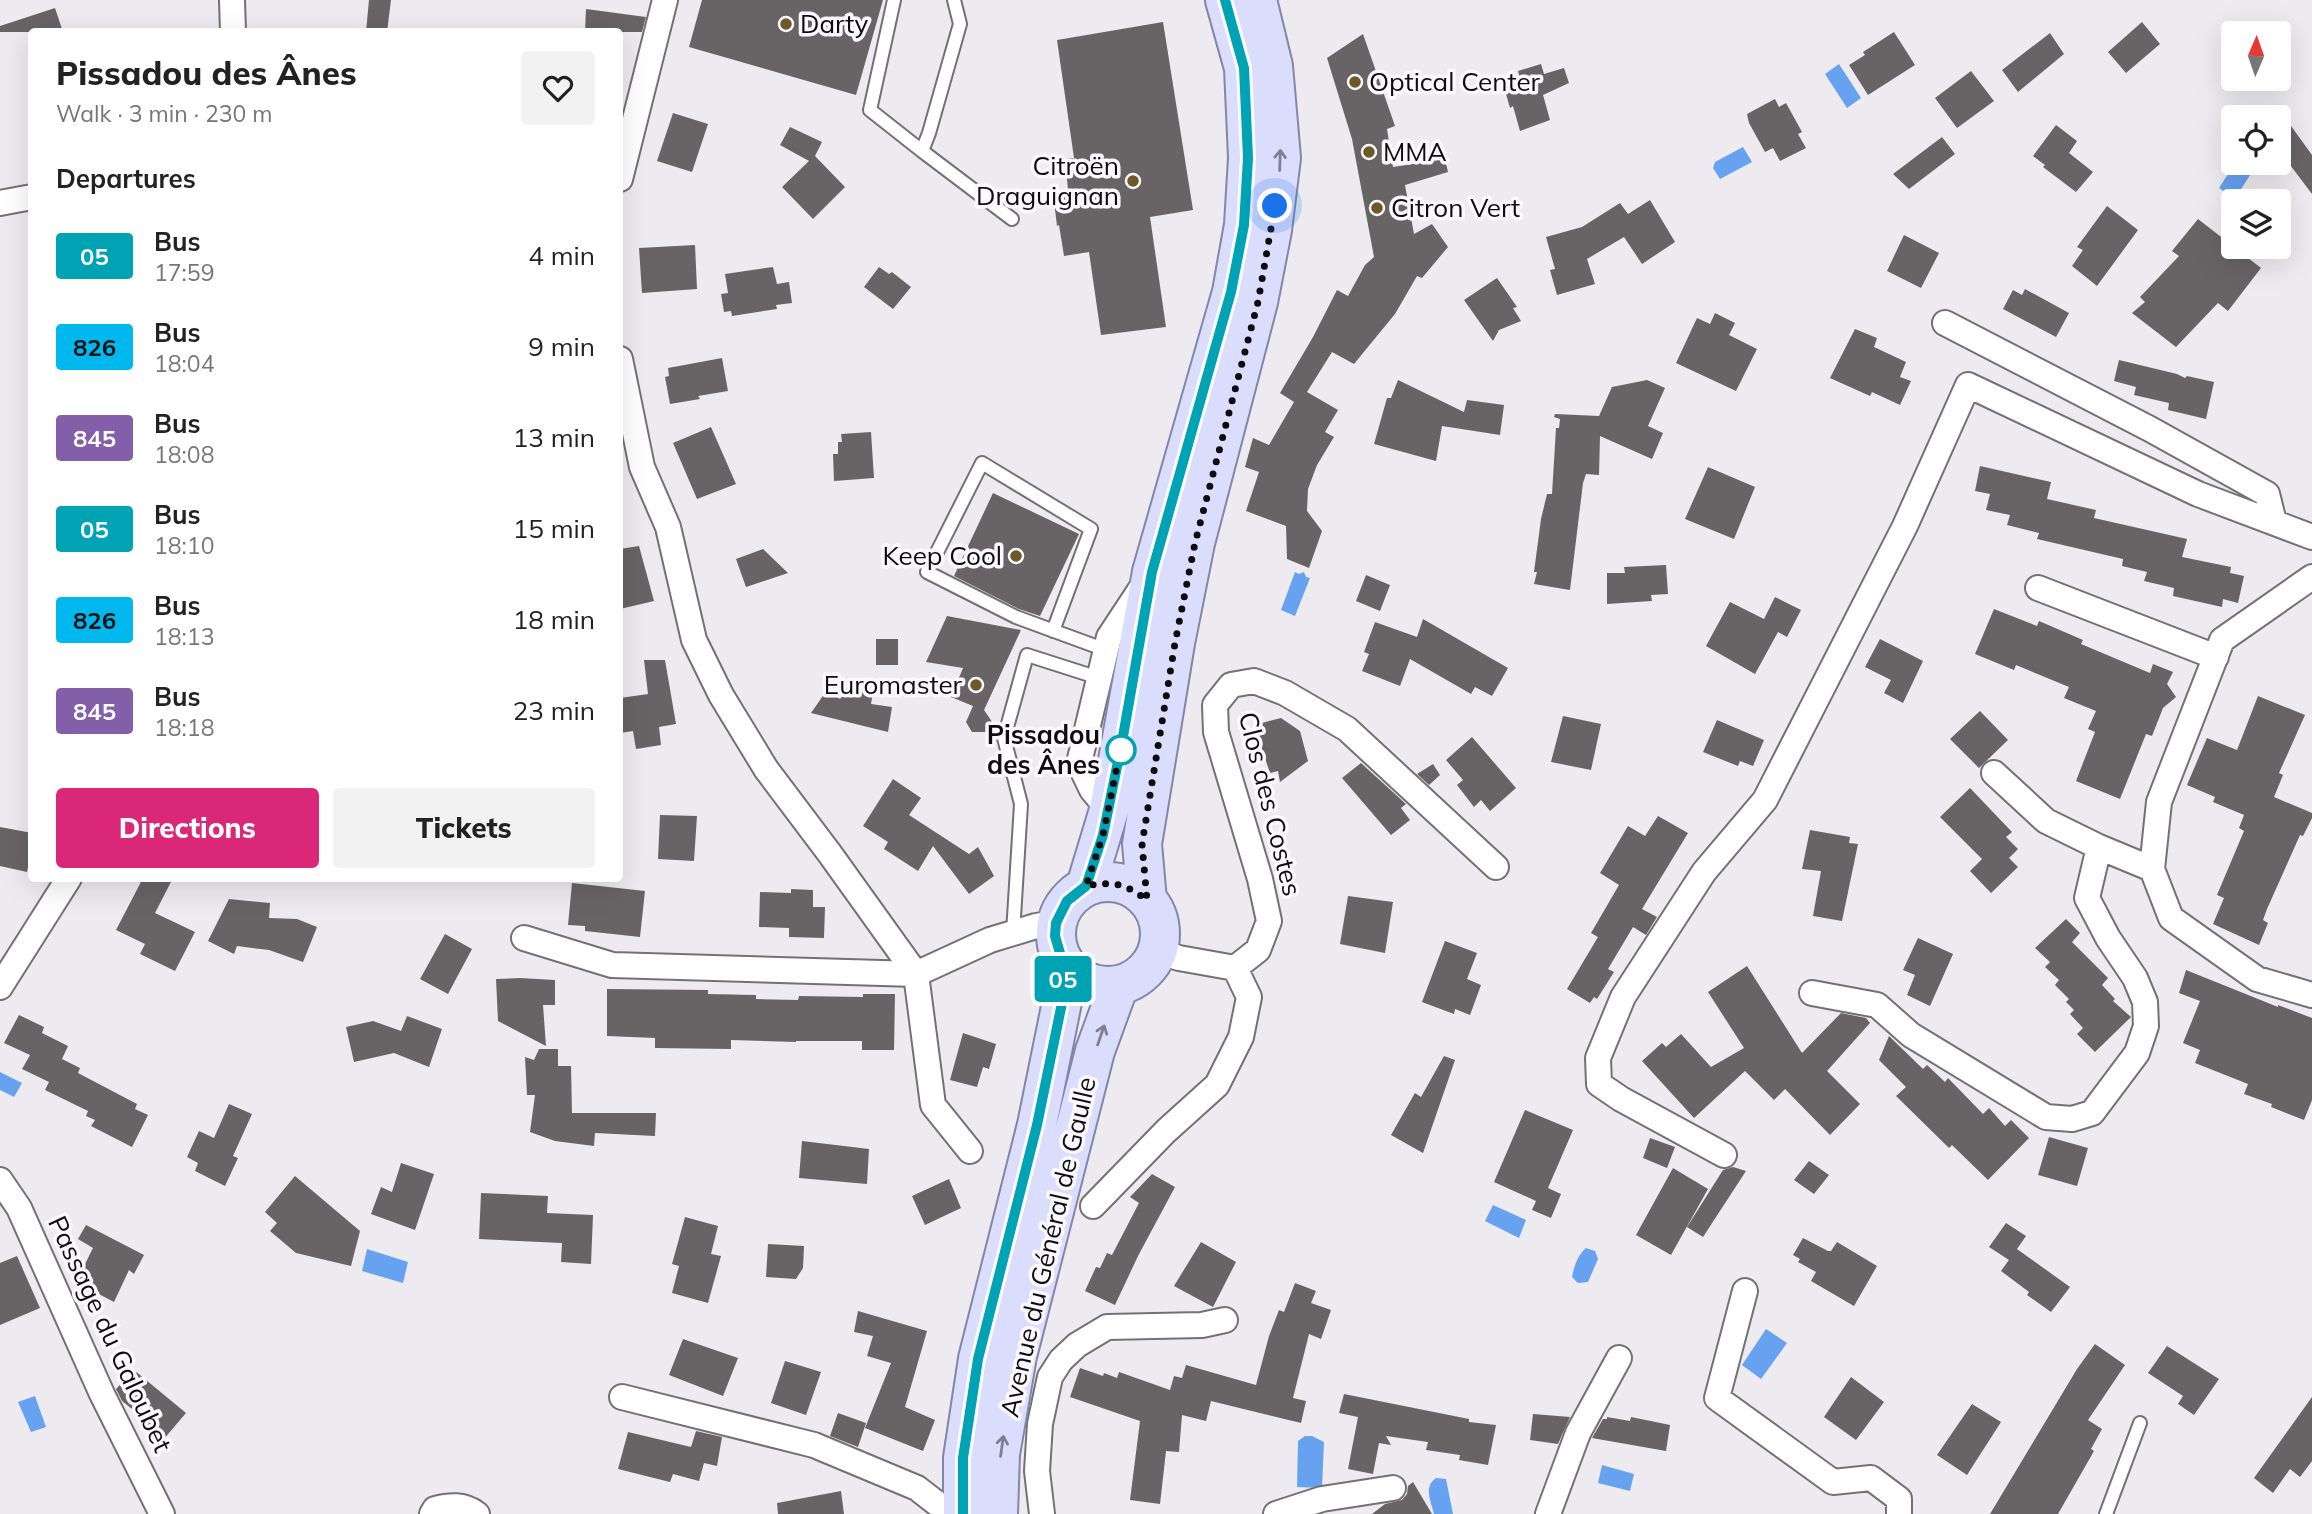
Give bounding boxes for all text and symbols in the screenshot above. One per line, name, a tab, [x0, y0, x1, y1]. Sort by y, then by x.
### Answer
place label: Darty	[800, 7, 868, 40]
marker: Darty	[778, 16, 794, 32]
north arrow	[2221, 21, 2291, 91]
map controls	[2221, 21, 2291, 259]
button: heart	[521, 51, 595, 125]
text: Pissadou des Ânes	[56, 52, 357, 93]
place label: Optical Center	[1369, 65, 1541, 98]
marker: Optical Center	[1347, 74, 1363, 90]
text: Walk · 3 min · 230 m	[56, 99, 273, 128]
button: locate	[2221, 105, 2291, 175]
place label: MMA	[1383, 135, 1447, 168]
marker: MMA	[1361, 144, 1377, 160]
place label: Citroën Draguignan	[976, 149, 1119, 212]
one-way arrow	[1273, 149, 1286, 172]
text: Departures	[56, 162, 196, 195]
marker: Citroën Draguignan	[1125, 173, 1141, 189]
your location	[1257, 188, 1292, 223]
button: layers	[2221, 189, 2291, 259]
place label: Citron Vert	[1391, 191, 1520, 224]
marker: Citron Vert	[1369, 200, 1385, 216]
text: Bus	[154, 225, 200, 258]
text: 4 min	[528, 239, 595, 272]
text: 05	[80, 241, 109, 271]
text: 17:59	[154, 258, 214, 287]
text: Bus	[154, 316, 200, 349]
text: 9 min	[528, 330, 595, 363]
text: 826	[73, 332, 116, 362]
text: 18:04	[154, 349, 214, 378]
text: Bus	[154, 407, 200, 440]
text: 13 min	[513, 421, 595, 454]
text: 845	[73, 423, 116, 453]
text: 18:08	[154, 440, 214, 469]
text: Bus	[154, 498, 200, 531]
text: 15 min	[513, 512, 595, 545]
text: 05	[80, 514, 109, 544]
text: 18:10	[154, 531, 214, 560]
place label: Keep Cool	[882, 539, 1002, 572]
marker: Keep Cool	[1008, 548, 1024, 564]
text: Bus	[154, 589, 200, 622]
text: 18 min	[513, 603, 595, 636]
text: 826	[73, 605, 116, 635]
text: 18:13	[154, 622, 214, 651]
place label: Euromaster	[824, 668, 963, 701]
marker: Euromaster	[968, 677, 984, 693]
text: Bus	[154, 680, 200, 713]
text: 23 min	[513, 694, 595, 727]
text: 845	[73, 696, 116, 726]
street label: Clos des Costes	[1232, 708, 1309, 899]
text: 18:18	[154, 713, 214, 742]
place label: Pissadou des Ânes	[987, 718, 1100, 781]
marker: Pissadou des Ânes	[1106, 735, 1136, 765]
button: Directions	[56, 788, 319, 868]
button: Tickets	[333, 788, 595, 868]
line badge: 05	[1032, 956, 1094, 1002]
text: 05	[1049, 964, 1077, 994]
one-way arrow	[1096, 1024, 1108, 1046]
street label: Avenue du Général de Gaulle	[992, 1074, 1103, 1420]
street label: Passage du Galoubet	[41, 1210, 180, 1457]
one-way arrow	[996, 1435, 1009, 1458]

